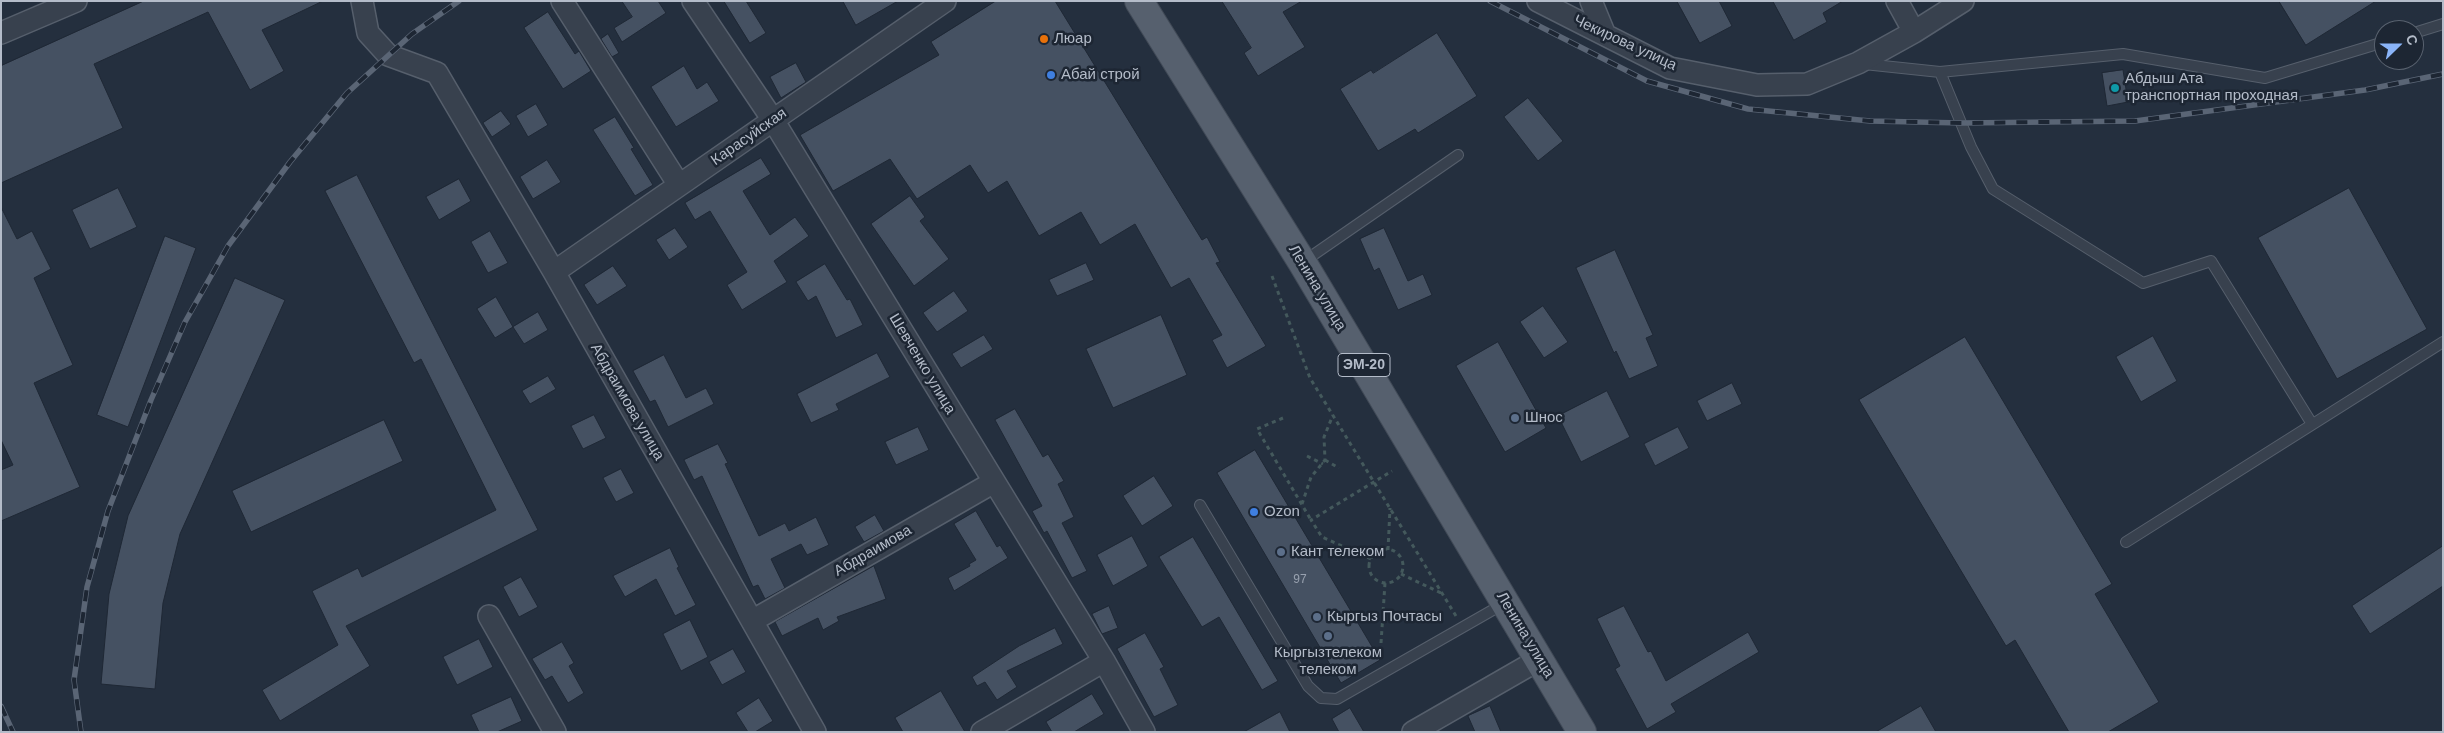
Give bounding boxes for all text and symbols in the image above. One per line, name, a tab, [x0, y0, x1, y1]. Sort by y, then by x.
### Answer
street label: Чекирова улица	[1571, 11, 1679, 75]
north arrow	[2374, 20, 2424, 70]
place label: Люар	[1054, 30, 1092, 48]
text: С	[2403, 32, 2421, 47]
marker: Люар	[1038, 33, 1050, 45]
place label: Абай строй	[1061, 66, 1140, 84]
marker: Абай строй	[1045, 69, 1057, 81]
place label: Абдыш Ата транспортная проходная	[2125, 70, 2298, 105]
marker: Абдыш Ата транспортная проходная	[2109, 82, 2121, 94]
street label: Карасуйская	[708, 104, 790, 170]
street label: Ленина улица	[1284, 242, 1350, 334]
street label: Шевченко улица	[885, 310, 959, 418]
street label: Абдраимова улица	[586, 340, 668, 464]
road number: ЭМ-20	[1338, 354, 1390, 376]
place label: Шнос	[1525, 409, 1563, 427]
marker: Шнос	[1509, 412, 1521, 424]
place label: Ozon	[1264, 503, 1300, 521]
marker: Ozon	[1248, 506, 1260, 518]
street label: Абдраимова	[831, 522, 915, 580]
place label: Кант телеком	[1291, 543, 1384, 561]
marker: Кант телеком	[1275, 546, 1287, 558]
house number: 97	[1293, 573, 1307, 587]
street label: Ленина улица	[1492, 589, 1558, 681]
place label: Кыргыз Почтасы	[1327, 608, 1442, 626]
marker: Кыргыз Почтасы	[1311, 611, 1323, 623]
marker: Кыргызтелеком телеком	[1322, 630, 1334, 642]
place label: Кыргызтелеком телеком	[1274, 644, 1382, 679]

